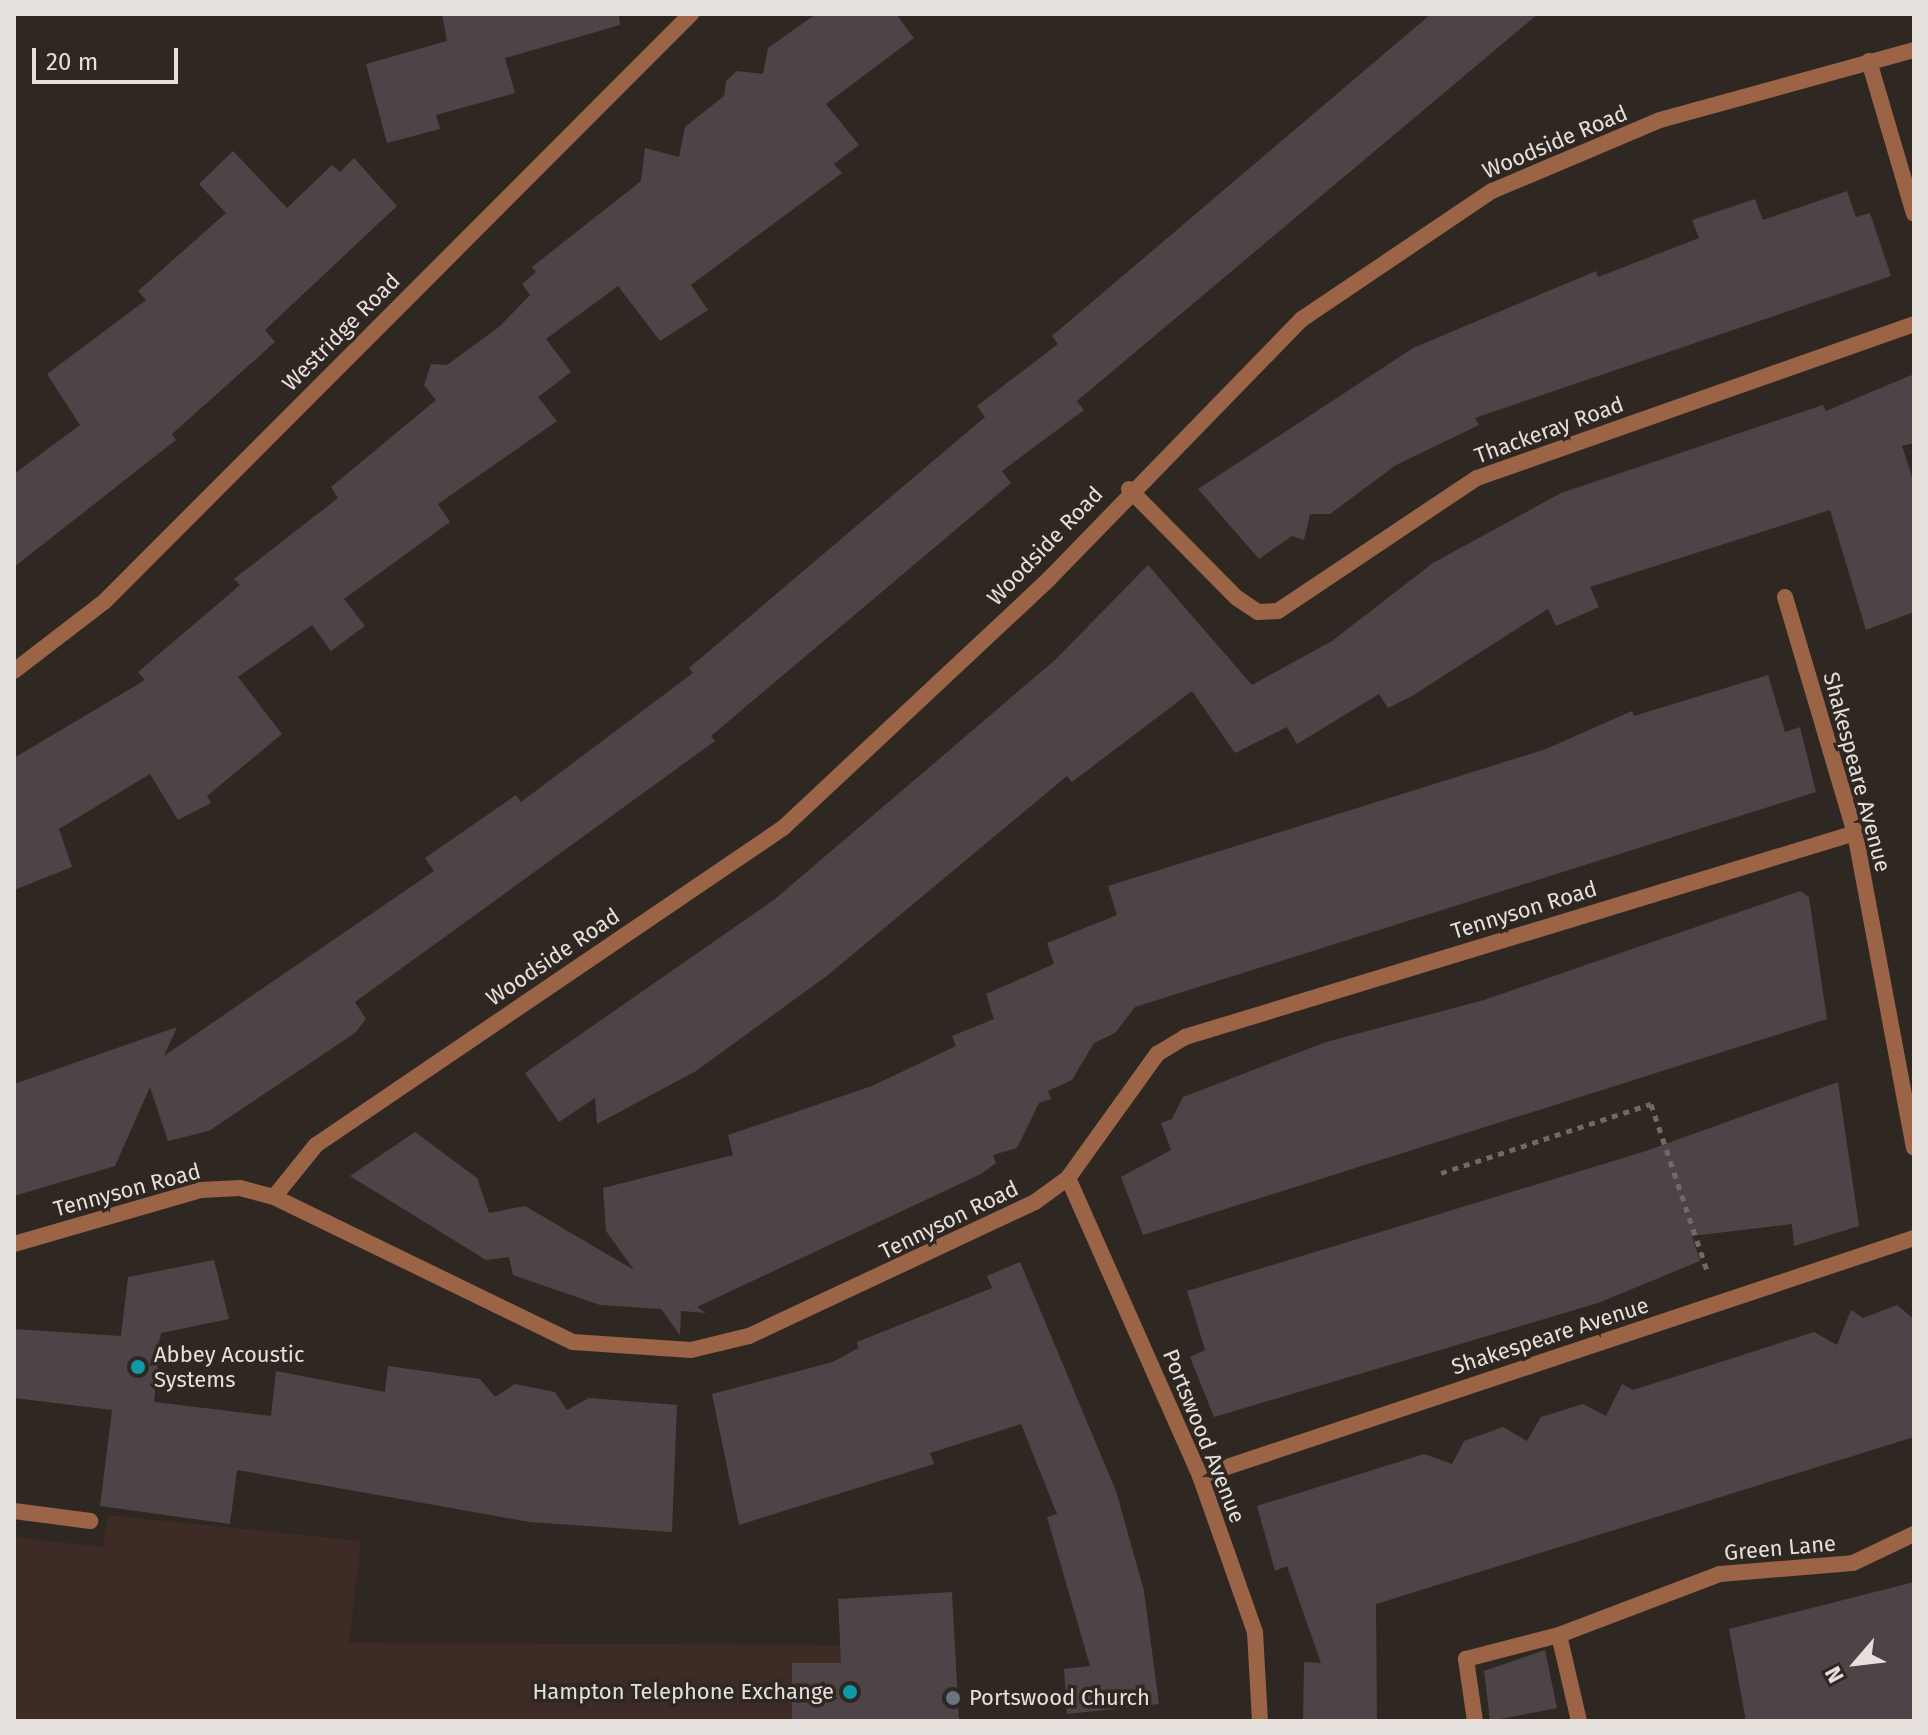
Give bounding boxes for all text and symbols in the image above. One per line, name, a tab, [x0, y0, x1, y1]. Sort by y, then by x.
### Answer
scale bar	[36, 32, 182, 82]
text: 20 m	[46, 48, 98, 76]
street label: Woodside Road	[1479, 100, 1631, 184]
street label: Westridge Road	[277, 268, 405, 396]
street label: Thackeray Road	[1471, 391, 1627, 469]
street label: Woodside Road	[982, 481, 1108, 611]
street label: Shakespeare Avenue	[1818, 669, 1896, 875]
street label: Tennyson Road	[1448, 875, 1600, 945]
street label: Woodside Road	[481, 903, 625, 1011]
street label: Tennyson Road	[51, 1158, 203, 1222]
street label: Tennyson Road	[875, 1175, 1023, 1265]
street label: Shakespeare Avenue	[1448, 1292, 1652, 1380]
place label: Abbey Acoustic Systems	[154, 1341, 305, 1392]
street label: Portswood Avenue	[1157, 1345, 1251, 1527]
marker: Abbey Acoustic Systems	[129, 1358, 147, 1376]
street label: Green Lane	[1723, 1530, 1837, 1566]
north arrow	[1816, 1623, 1896, 1703]
text: N	[1819, 1662, 1850, 1687]
place label: Hampton Telephone Exchange	[532, 1679, 834, 1705]
marker: Hampton Telephone Exchange	[841, 1683, 859, 1701]
place label: Portswood Church	[969, 1685, 1150, 1711]
marker: Portswood Church	[944, 1689, 962, 1707]

